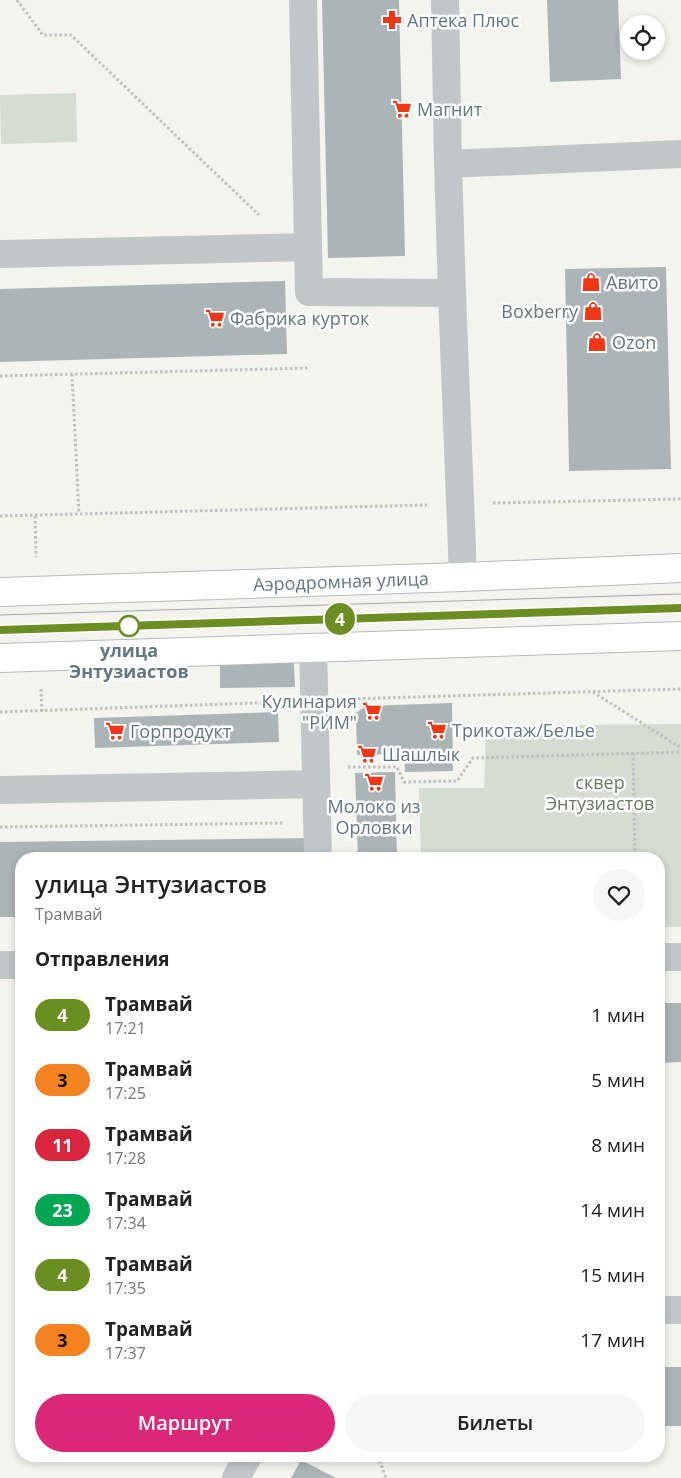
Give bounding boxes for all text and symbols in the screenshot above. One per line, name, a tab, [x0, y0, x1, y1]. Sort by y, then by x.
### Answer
place label: Аптека Плюс	[407, 8, 519, 32]
pharmacy icon: Аптека Плюс	[381, 9, 403, 31]
map controls	[620, 15, 665, 60]
button: locate	[620, 15, 665, 60]
place label: Магнит	[417, 97, 483, 121]
supermarket icon: Магнит	[391, 98, 413, 120]
place label: Авито	[606, 270, 658, 294]
shop icon: Авито	[580, 271, 602, 293]
place label: Boxberry	[501, 299, 579, 323]
shop icon: Boxberry	[582, 300, 604, 322]
place label: Фабрика курток	[230, 306, 370, 330]
supermarket icon: Фабрика курток	[204, 307, 226, 329]
place label: Ozon	[612, 330, 656, 354]
shop icon: Ozon	[586, 331, 608, 353]
street label: Аэродромная улица	[253, 566, 429, 596]
line badge: 4	[324, 603, 356, 635]
text: 4	[335, 607, 345, 631]
marker: улица Энтузиастов	[118, 615, 140, 637]
place label: улица Энтузиастов	[69, 638, 189, 683]
place label: Кулинария "РИМ"	[261, 689, 357, 734]
supermarket icon: Кулинария "РИМ"	[361, 700, 383, 722]
place label: Трикотаж/Белье	[452, 718, 595, 742]
place label: Горпродукт	[130, 719, 232, 743]
supermarket icon: Трикотаж/Белье	[426, 719, 448, 741]
supermarket icon: Горпродукт	[104, 720, 126, 742]
place label: Шашлык	[382, 742, 461, 766]
supermarket icon: Шашлык	[356, 743, 378, 765]
park label: сквер Энтузиастов	[546, 770, 654, 815]
supermarket icon: Молоко из Орловки	[363, 771, 385, 793]
place label: Молоко из Орловки	[327, 794, 421, 839]
text: улица Энтузиастов	[35, 867, 267, 900]
button: heart	[593, 869, 645, 921]
text: Трамвай	[35, 903, 102, 925]
text: Отправления	[35, 946, 169, 972]
text: Трамвай	[105, 991, 193, 1017]
text: 1 мин	[591, 1002, 645, 1028]
text: 4	[57, 1003, 68, 1027]
text: 17:21	[105, 1017, 146, 1039]
text: Трамвай	[105, 1056, 193, 1082]
text: 5 мин	[591, 1067, 645, 1093]
text: 3	[57, 1068, 68, 1092]
text: 17:25	[105, 1082, 146, 1104]
text: Трамвай	[105, 1121, 193, 1147]
text: 8 мин	[591, 1132, 645, 1158]
text: 11	[52, 1133, 73, 1157]
text: 17:28	[105, 1147, 146, 1169]
text: Трамвай	[105, 1186, 193, 1212]
text: 14 мин	[580, 1197, 645, 1223]
text: 23	[52, 1198, 73, 1222]
text: 17:34	[105, 1212, 146, 1234]
text: Трамвай	[105, 1251, 193, 1277]
text: 15 мин	[580, 1262, 645, 1288]
text: 4	[57, 1263, 68, 1287]
text: 17:35	[105, 1277, 146, 1299]
text: Трамвай	[105, 1316, 193, 1342]
text: 17 мин	[580, 1327, 645, 1353]
text: 3	[57, 1328, 68, 1352]
text: 17:37	[105, 1342, 146, 1364]
button: Маршрут	[35, 1394, 335, 1452]
button: Билеты	[345, 1394, 645, 1452]

